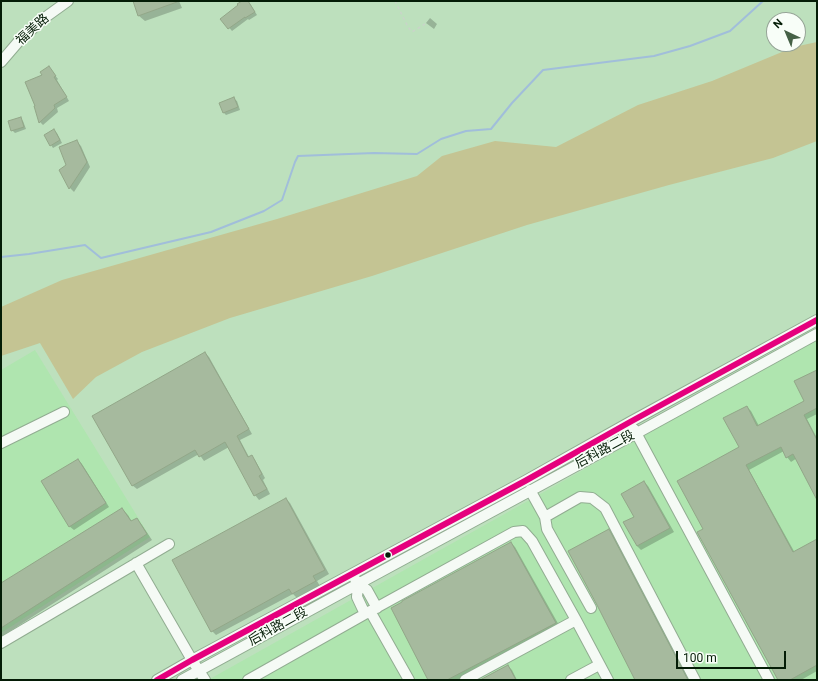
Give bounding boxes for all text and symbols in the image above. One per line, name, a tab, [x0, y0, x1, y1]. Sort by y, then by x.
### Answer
street label: 福美路	[13, 11, 53, 49]
north arrow	[766, 12, 806, 52]
text: N	[771, 16, 785, 31]
street label: 后科路二段	[573, 428, 637, 472]
unlabelled marker	[383, 550, 393, 560]
street label: 后科路二段	[246, 604, 310, 650]
scale bar	[678, 643, 788, 669]
text: 100 m	[683, 651, 717, 665]

